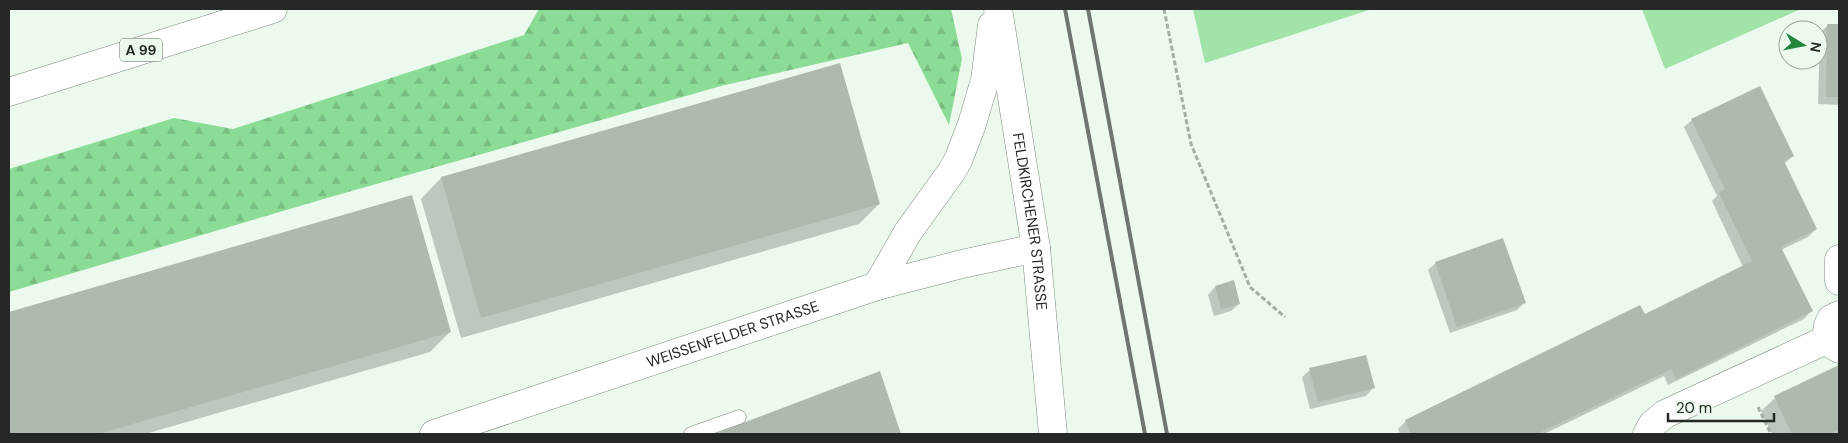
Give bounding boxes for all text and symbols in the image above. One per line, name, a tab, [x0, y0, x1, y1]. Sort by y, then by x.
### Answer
north arrow	[1778, 20, 1828, 70]
road number: A 99	[120, 38, 162, 62]
text: N	[1806, 41, 1826, 54]
street label: FELDKIRCHENER STRASSE	[1008, 131, 1052, 311]
street label: WEISSENFELDER STRASSE	[644, 296, 822, 372]
scale bar	[1668, 390, 1774, 422]
text: 20 m	[1676, 398, 1712, 418]

